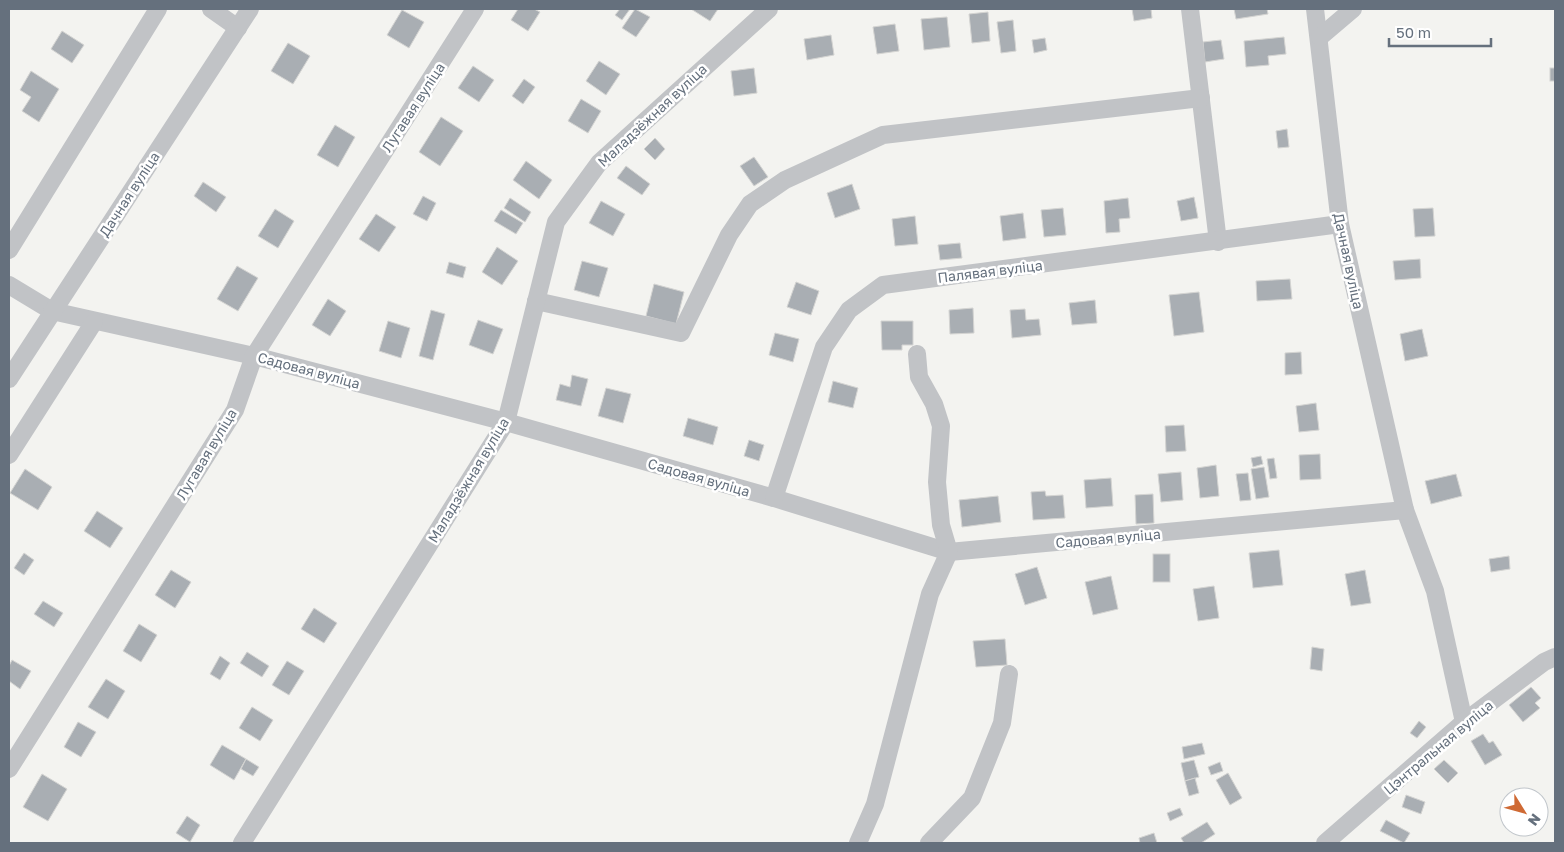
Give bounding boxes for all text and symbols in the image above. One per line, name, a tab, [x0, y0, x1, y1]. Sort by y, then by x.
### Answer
scale bar	[1389, 15, 1492, 47]
text: 50 m	[1396, 23, 1431, 41]
street label: Лугавая вуліца	[378, 59, 448, 155]
street label: Маладзёжная вуліца	[594, 60, 710, 170]
street label: Дачная вуліца	[95, 148, 163, 240]
street label: Дачная вуліца	[1331, 211, 1367, 311]
street label: Палявая вуліца	[936, 256, 1044, 286]
street label: Садовая вуліца	[256, 348, 362, 392]
street label: Лугавая вуліца	[172, 405, 240, 503]
street label: Маладзёжная вуліца	[424, 414, 512, 546]
street label: Садовая вуліца	[646, 454, 752, 500]
street label: Садовая вуліца	[1055, 525, 1161, 551]
street label: Цэнтральная вуліца	[1380, 696, 1496, 798]
north arrow	[1499, 787, 1549, 837]
text: N	[1525, 811, 1545, 829]

